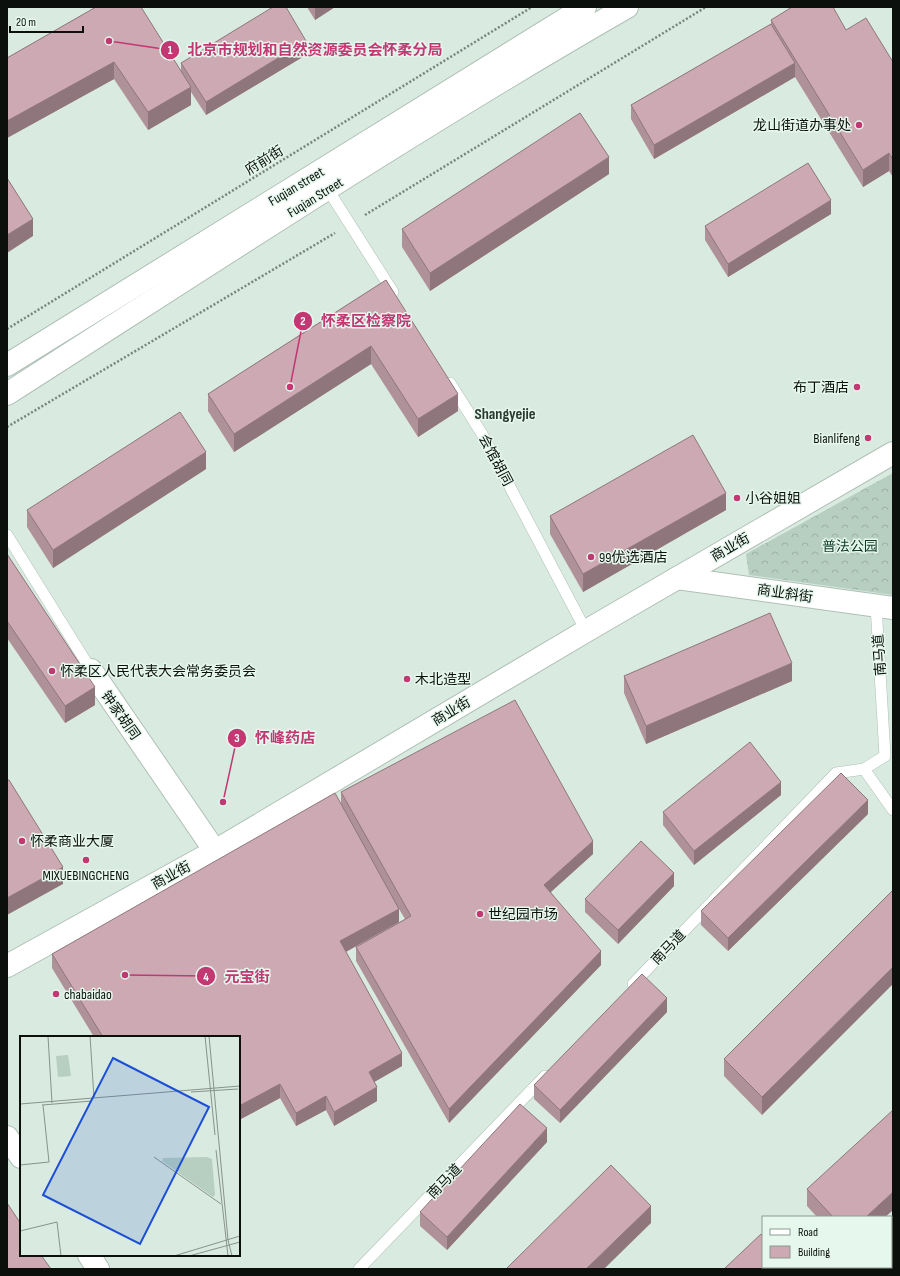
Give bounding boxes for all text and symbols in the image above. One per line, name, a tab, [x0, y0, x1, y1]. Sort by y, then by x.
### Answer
scale bar	[10, 8, 83, 34]
text: 20 m	[16, 15, 36, 30]
callout: 北京市规划和自然资源委员会怀柔分局	[160, 36, 451, 63]
text: 北京市规划和自然资源委员会怀柔分局	[187, 41, 443, 60]
text: 1	[168, 43, 173, 58]
place label: 龙山街道办事处	[753, 117, 851, 134]
marker: 龙山街道办事处	[854, 120, 864, 130]
street label: 府前街	[242, 142, 287, 179]
street label: Fuqian street	[265, 163, 327, 210]
street label: Fuqian Street	[284, 174, 346, 221]
callout: 怀柔区检察院	[293, 307, 419, 334]
text: 怀柔区检察院	[321, 312, 411, 331]
text: 2	[300, 314, 306, 329]
place label: 布丁酒店	[793, 379, 849, 396]
marker: 布丁酒店	[852, 382, 862, 392]
district label: Shangyejie	[474, 405, 536, 424]
place label: Bianlifeng	[813, 430, 860, 447]
street label: 会馆胡同	[475, 432, 516, 489]
marker: Bianlifeng	[863, 433, 873, 443]
place label: 小谷姐姐	[745, 490, 801, 507]
marker: 小谷姐姐	[732, 493, 742, 503]
street label: 商业街	[708, 530, 753, 565]
park label: 普法公园	[822, 538, 878, 555]
place label: 99优选酒店	[599, 549, 667, 566]
marker: 99优选酒店	[586, 552, 596, 562]
street label: 商业斜街	[756, 581, 814, 606]
street label: 南马道	[870, 633, 889, 677]
place label: 怀柔区人民代表大会常务委员会	[60, 663, 256, 680]
marker: 怀柔区人民代表大会常务委员会	[47, 666, 57, 676]
place label: 木北造型	[415, 671, 471, 688]
marker: 木北造型	[402, 674, 412, 684]
street label: 钟家胡同	[98, 687, 144, 743]
street label: 商业街	[429, 693, 474, 730]
callout: 怀峰药店	[227, 725, 323, 752]
text: 怀峰药店	[255, 729, 315, 748]
text: 3	[234, 731, 240, 746]
place label: 怀柔商业大厦	[30, 833, 114, 850]
marker: 怀柔商业大厦	[17, 836, 27, 846]
marker: MIXUEBINGCHENG	[81, 855, 91, 865]
street label: 商业街	[149, 858, 194, 893]
place label: MIXUEBINGCHENG	[43, 867, 129, 884]
place label: 世纪园市场	[488, 906, 558, 923]
marker: 世纪园市场	[475, 909, 485, 919]
street label: 南马道	[648, 926, 689, 968]
callout: 元宝街	[196, 963, 277, 990]
text: 元宝街	[224, 968, 270, 987]
text: 4	[203, 970, 209, 985]
place label: chabaidao	[64, 986, 112, 1003]
marker: chabaidao	[51, 989, 61, 999]
inset map	[20, 1036, 240, 1256]
street label: 南马道	[424, 1160, 465, 1202]
legend	[762, 1216, 892, 1268]
text: Road	[798, 1225, 818, 1240]
text: Building	[798, 1245, 830, 1260]

